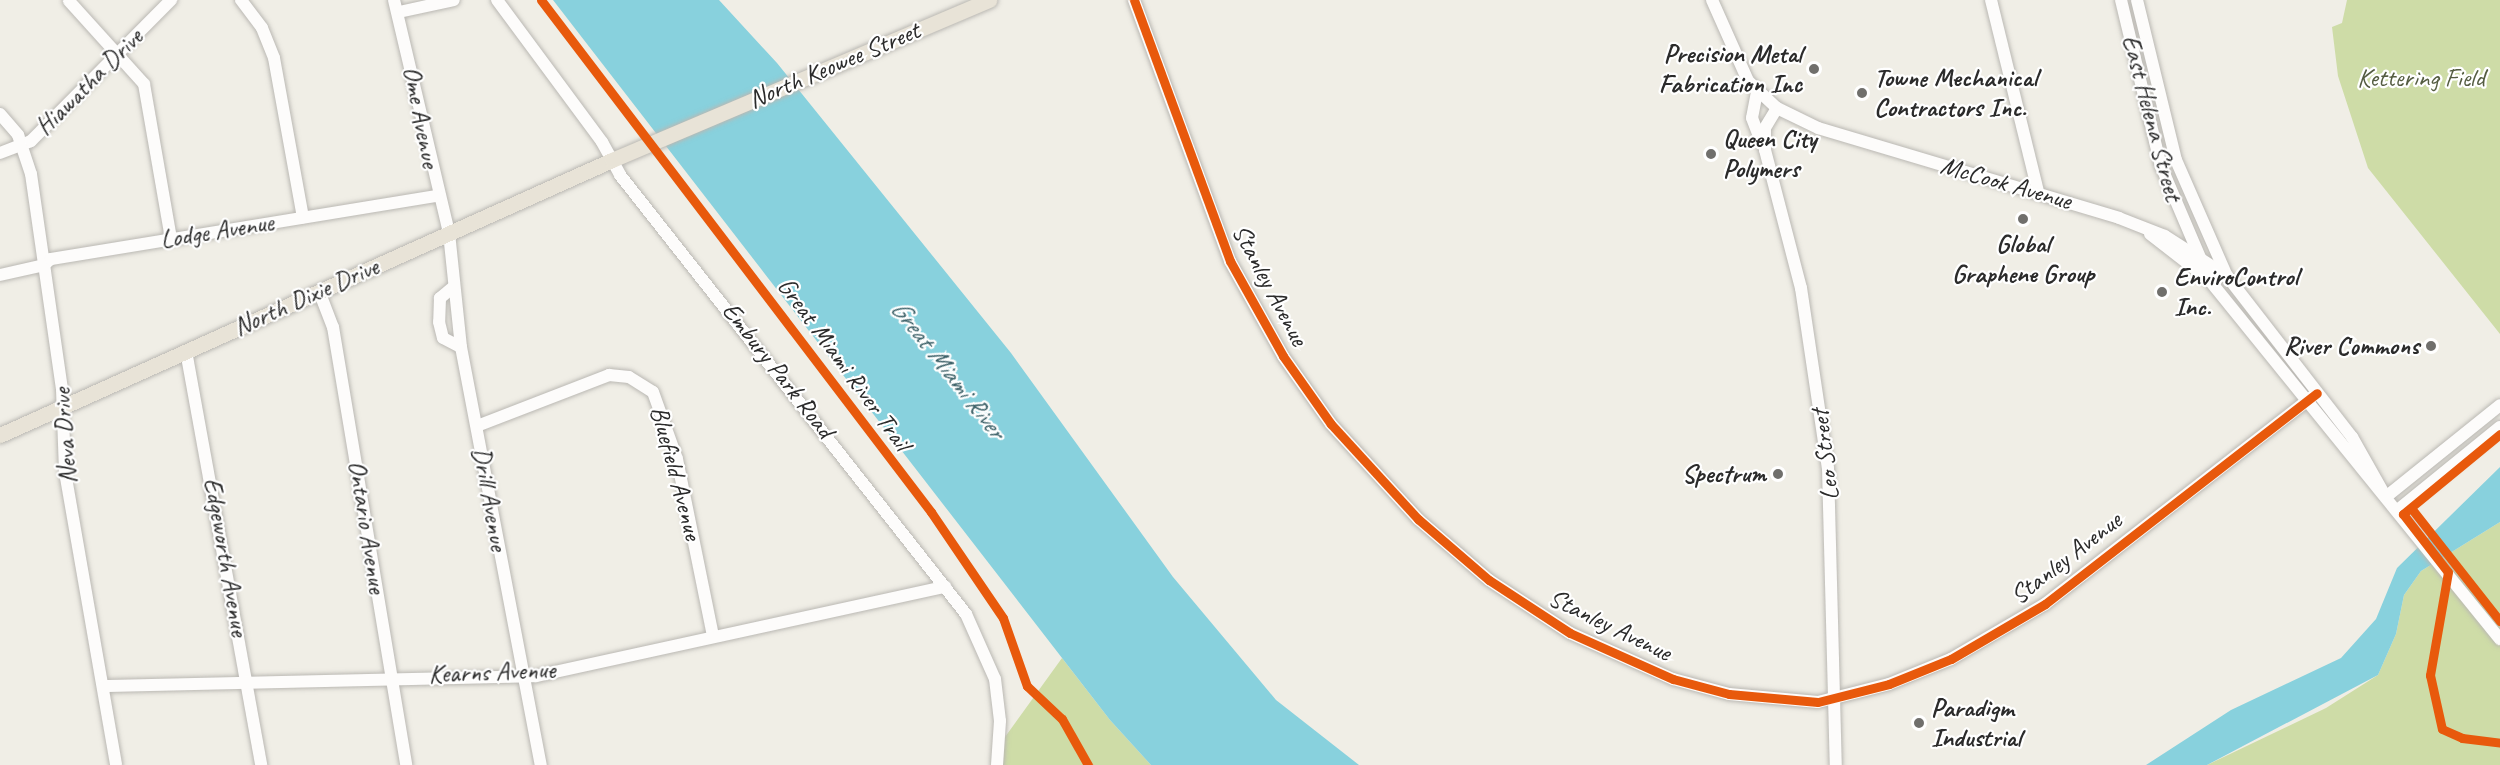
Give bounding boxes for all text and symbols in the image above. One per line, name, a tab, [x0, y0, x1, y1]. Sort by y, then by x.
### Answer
street label: North Keowee Street	[743, 15, 925, 115]
street label: Hiawatha Drive	[29, 22, 149, 142]
street label: East Helena Street	[2115, 32, 2189, 204]
place label: Precision Metal Fabrication Inc	[1659, 38, 1802, 100]
marker: Precision Metal Fabrication Inc	[1807, 62, 1821, 76]
place label: Towne Mechanical Contractors Inc.	[1874, 62, 2036, 124]
park label: Kettering Field	[2357, 62, 2485, 94]
street label: Ome Avenue	[396, 64, 446, 170]
marker: Towne Mechanical Contractors Inc.	[1855, 86, 1869, 100]
place label: Queen City Polymers	[1723, 123, 1816, 184]
marker: Queen City Polymers	[1704, 147, 1718, 161]
street label: McCook Avenue	[1937, 149, 2075, 217]
street label: Lodge Avenue	[158, 207, 276, 255]
marker: Global Graphene Group	[2016, 212, 2030, 226]
street label: Stanley Avenue	[1225, 219, 1315, 351]
place label: Global Graphene Group	[1952, 228, 2094, 290]
street label: North Dixie Drive	[228, 251, 384, 343]
place label: EnviroControl Inc.	[2174, 261, 2298, 322]
street label: Great Miami River Trail	[770, 271, 918, 457]
marker: EnviroControl Inc.	[2155, 285, 2169, 299]
water label: Great Miami River	[884, 293, 1012, 445]
street label: Embury Park Road	[715, 295, 841, 445]
place label: River Commons	[2284, 330, 2419, 362]
marker: River Commons	[2424, 339, 2438, 353]
street label: Neva Drive	[46, 387, 84, 485]
street label: Bluefield Avenue	[643, 403, 709, 543]
street label: Leo Street	[1804, 408, 1846, 502]
street label: Drill Avenue	[466, 445, 514, 553]
street label: Ontario Avenue	[341, 458, 393, 596]
place label: Spectrum	[1682, 458, 1766, 490]
marker: Spectrum	[1771, 467, 1785, 481]
street label: Edgeworth Avenue	[197, 475, 255, 639]
street label: Stanley Avenue	[2004, 505, 2128, 611]
street label: Stanley Avenue	[1544, 582, 1676, 668]
street label: Kearns Avenue	[428, 654, 556, 690]
place label: Paradigm Industrial	[1931, 692, 2021, 754]
marker: Paradigm Industrial	[1912, 716, 1926, 730]

